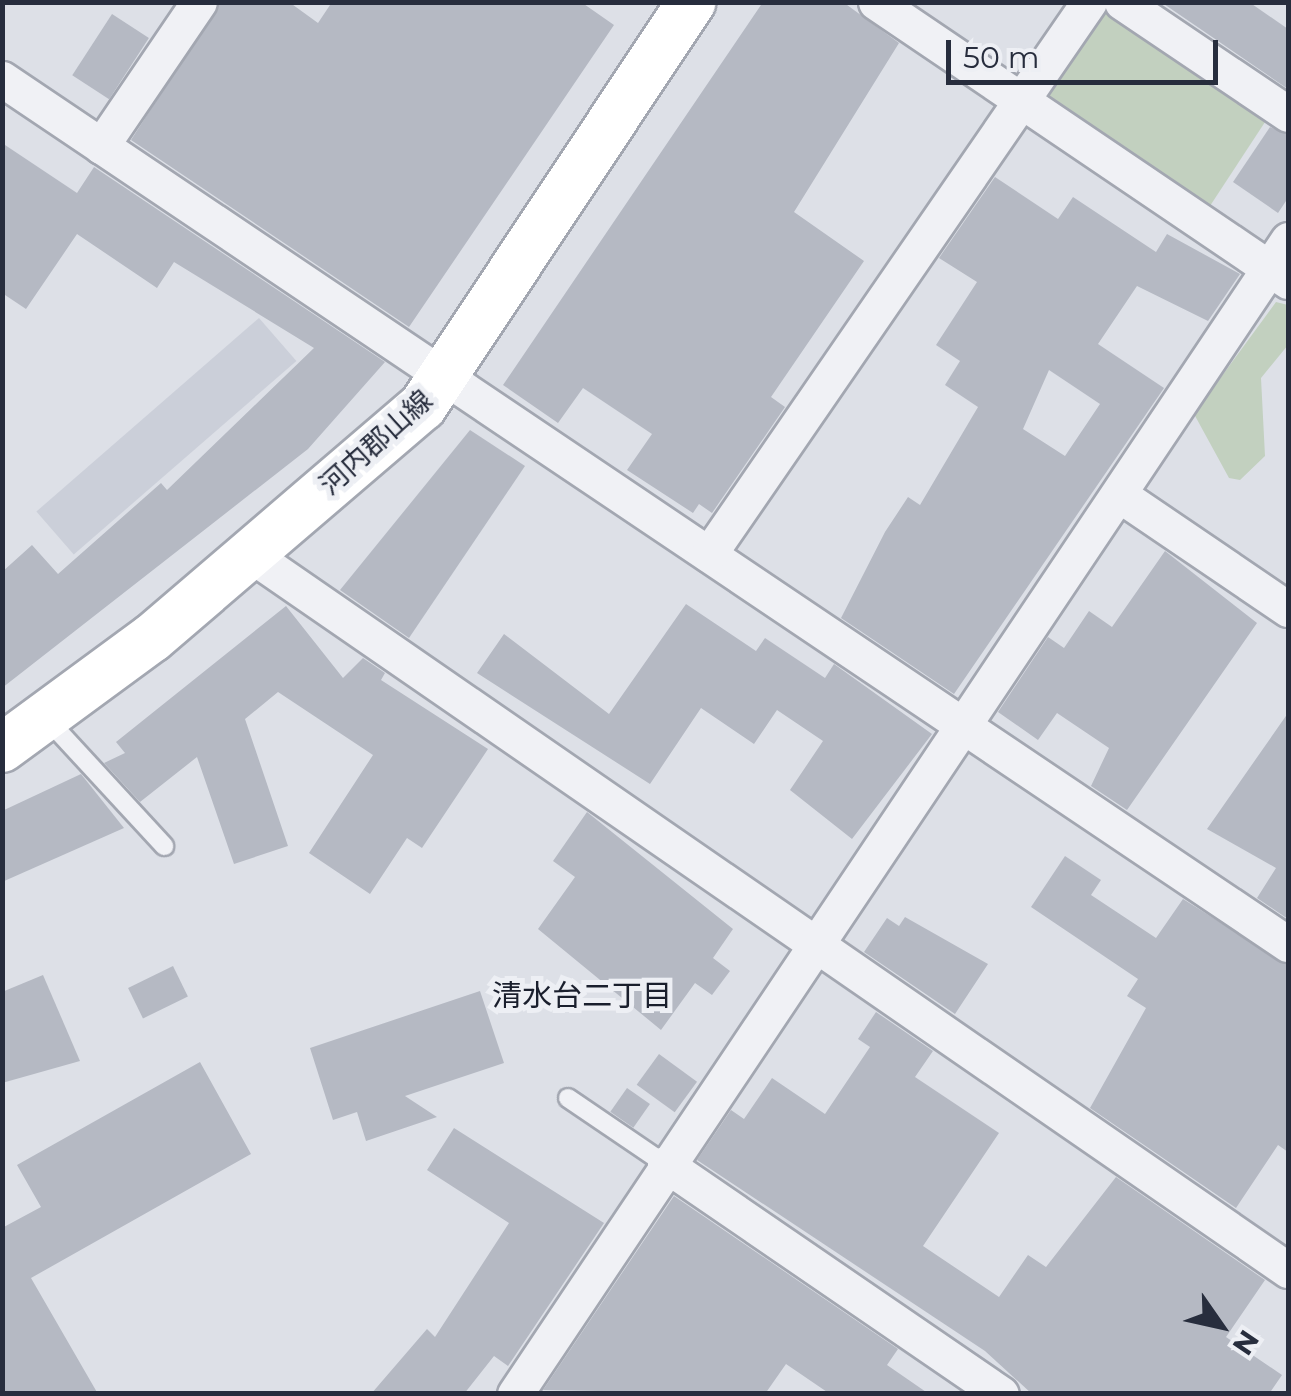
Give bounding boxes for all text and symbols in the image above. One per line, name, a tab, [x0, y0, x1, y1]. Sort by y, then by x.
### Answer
scale bar	[951, 20, 1224, 82]
text: 50 m	[963, 39, 1040, 76]
street label: 河内郡山線	[313, 383, 439, 501]
district label: 清水台二丁目	[492, 978, 672, 1014]
north arrow	[1171, 1276, 1271, 1376]
text: N	[1225, 1324, 1266, 1362]

